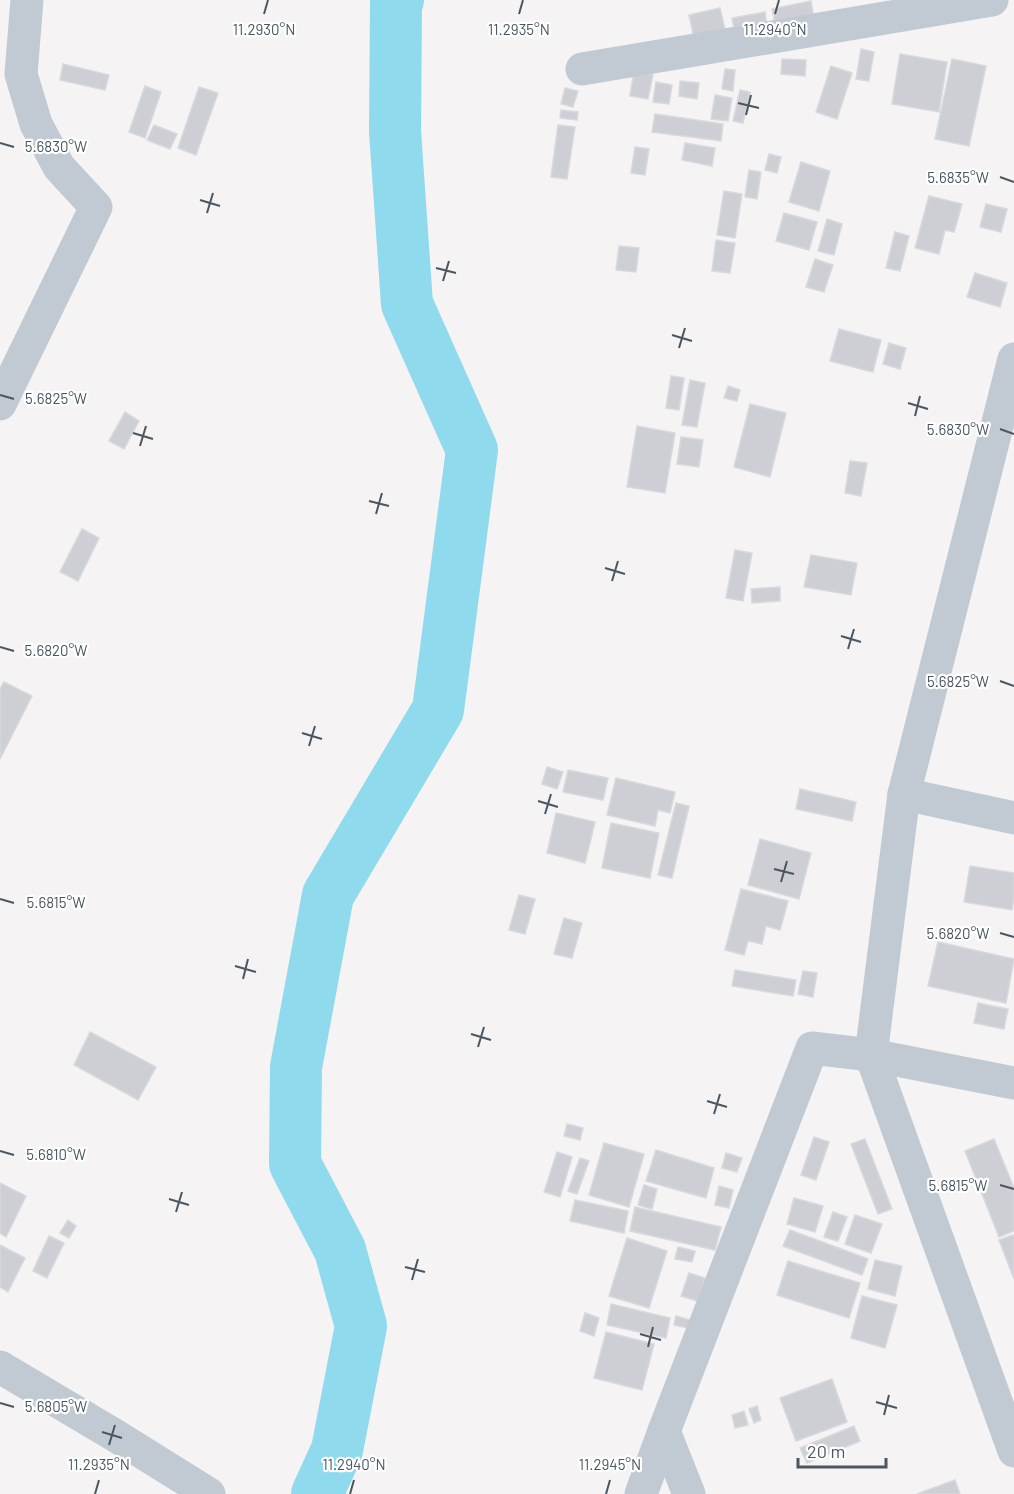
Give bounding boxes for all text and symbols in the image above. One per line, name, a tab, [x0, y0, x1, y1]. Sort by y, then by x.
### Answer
text: 11.2930°N	[233, 20, 295, 38]
text: 11.2935°N	[488, 20, 550, 38]
text: 11.2940°N	[743, 20, 807, 38]
text: 5.6830°W	[25, 137, 87, 155]
text: 5.6835°W	[927, 168, 989, 186]
text: 5.6825°W	[25, 389, 87, 407]
text: 5.6830°W	[927, 420, 989, 438]
text: 5.6820°W	[25, 641, 87, 659]
text: 5.6825°W	[927, 672, 989, 690]
text: 5.6815°W	[27, 893, 85, 911]
text: 5.6820°W	[927, 924, 989, 942]
text: 5.6810°W	[26, 1145, 86, 1163]
text: 5.6815°W	[929, 1176, 987, 1194]
text: 5.6805°W	[25, 1397, 87, 1415]
scale bar	[798, 1431, 886, 1469]
text: 20 m	[807, 1440, 845, 1462]
text: 11.2935°N	[68, 1455, 130, 1473]
text: 11.2940°N	[322, 1455, 386, 1473]
text: 11.2945°N	[579, 1455, 641, 1473]

